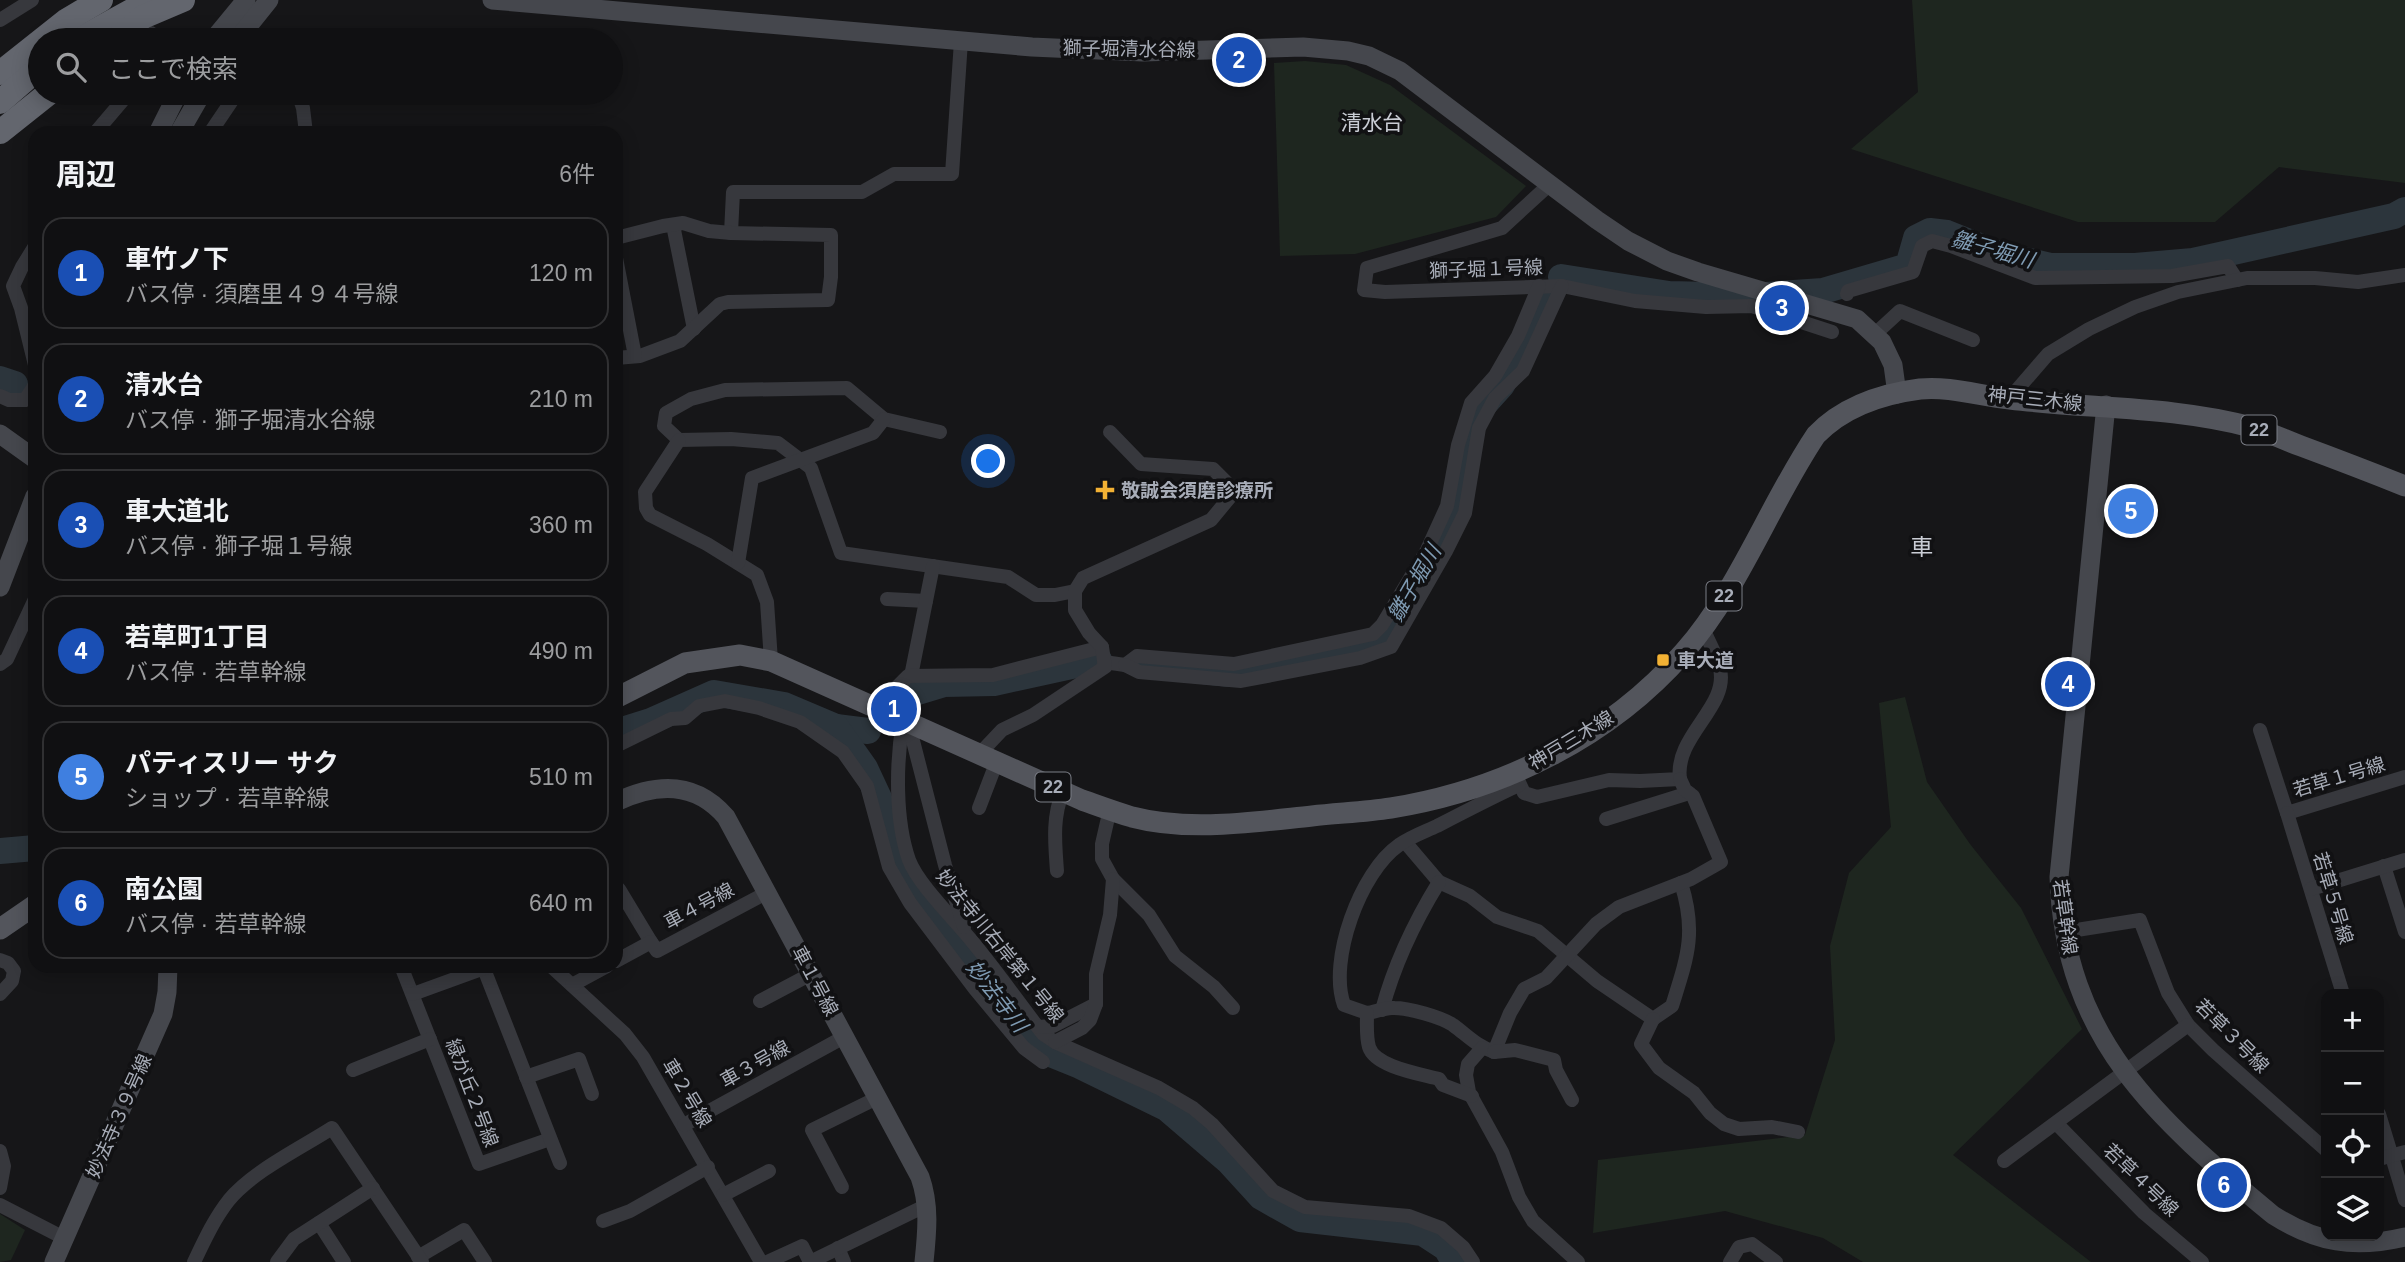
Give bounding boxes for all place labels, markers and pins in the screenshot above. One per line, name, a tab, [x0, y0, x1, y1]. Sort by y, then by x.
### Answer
pin: 2	[1216, 34, 1262, 86]
pin: 3	[1759, 282, 1805, 334]
marker: 敬誠会須磨診療所	[1095, 480, 1115, 500]
place label: 敬誠会須磨診療所	[1121, 480, 1273, 501]
pin: 5	[2108, 485, 2154, 537]
place label: 車大道	[1677, 650, 1734, 671]
marker: 車大道	[1655, 652, 1671, 668]
pin: 4	[2045, 658, 2091, 710]
pin: 1	[871, 683, 917, 735]
pin: 6	[2201, 1159, 2247, 1211]

